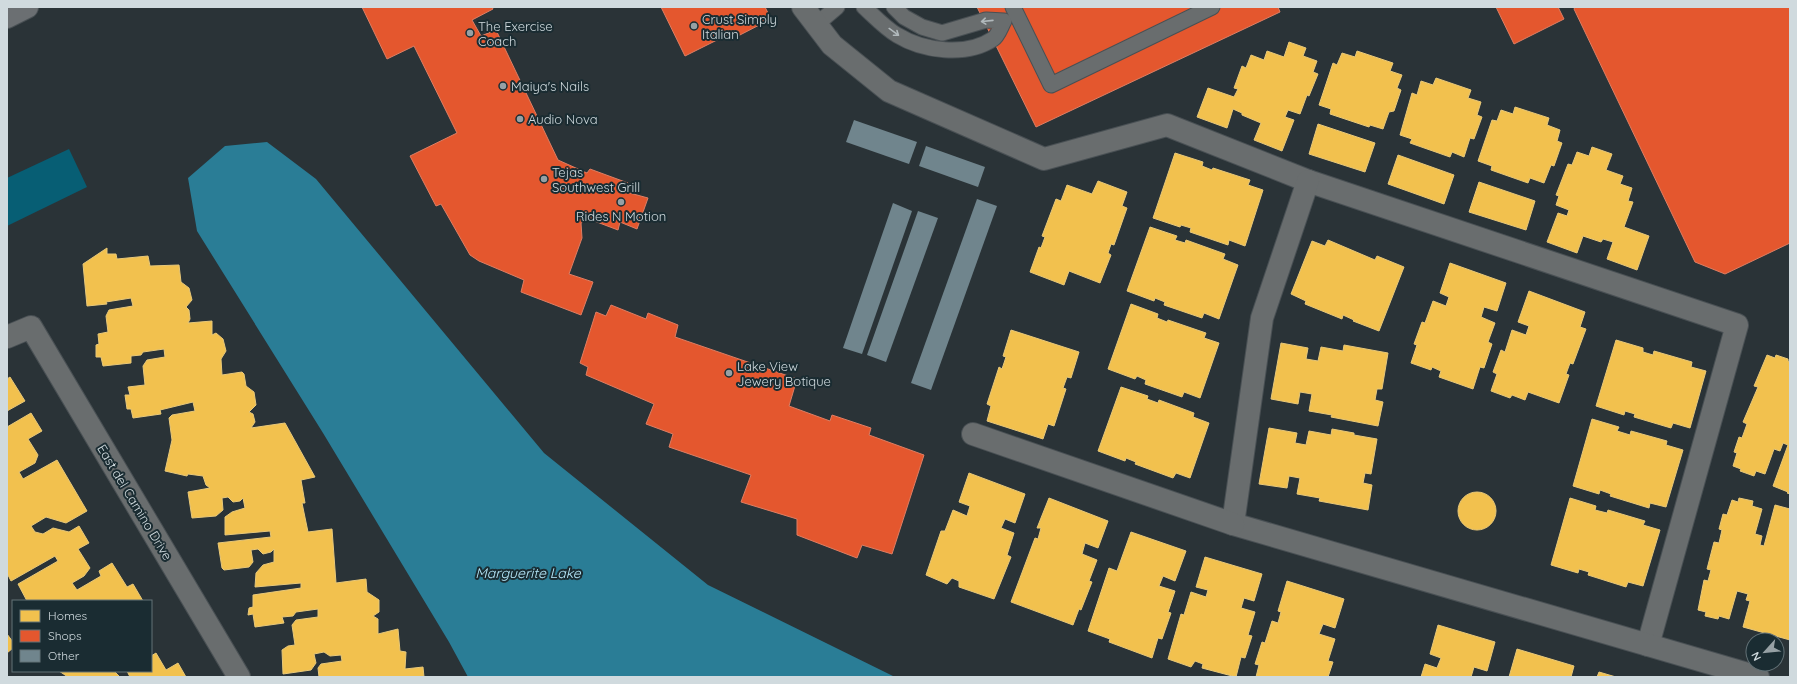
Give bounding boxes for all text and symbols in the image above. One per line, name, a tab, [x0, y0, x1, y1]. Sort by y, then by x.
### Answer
place label: Crust Simply Italian	[702, 11, 777, 42]
one-way arrow	[981, 17, 994, 25]
place label: The Exercise Coach	[478, 18, 553, 49]
marker: Crust Simply Italian	[689, 21, 699, 31]
marker: The Exercise Coach	[465, 28, 475, 38]
one-way arrow	[888, 28, 899, 36]
place label: Maiya's Nails	[511, 78, 589, 94]
marker: Maiya's Nails	[498, 81, 508, 91]
place label: Audio Nova	[528, 111, 598, 127]
marker: Audio Nova	[515, 114, 525, 124]
place label: Tejas Southwest Grill	[552, 164, 640, 195]
marker: Tejas Southwest Grill	[539, 174, 549, 184]
marker: Rides N Motion	[616, 197, 626, 207]
place label: Rides N Motion	[576, 208, 666, 224]
place label: Lake View Jewery Botique	[737, 358, 831, 389]
marker: Lake View Jewery Botique	[724, 368, 734, 378]
street label: East del Camino Drive	[94, 441, 176, 563]
water label: Marguerite Lake	[475, 564, 582, 582]
legend	[12, 600, 152, 672]
text: Homes	[48, 608, 88, 623]
text: Shops	[48, 628, 82, 643]
north arrow	[1745, 632, 1785, 672]
text: Other	[48, 648, 80, 663]
text: N	[1748, 650, 1764, 663]

